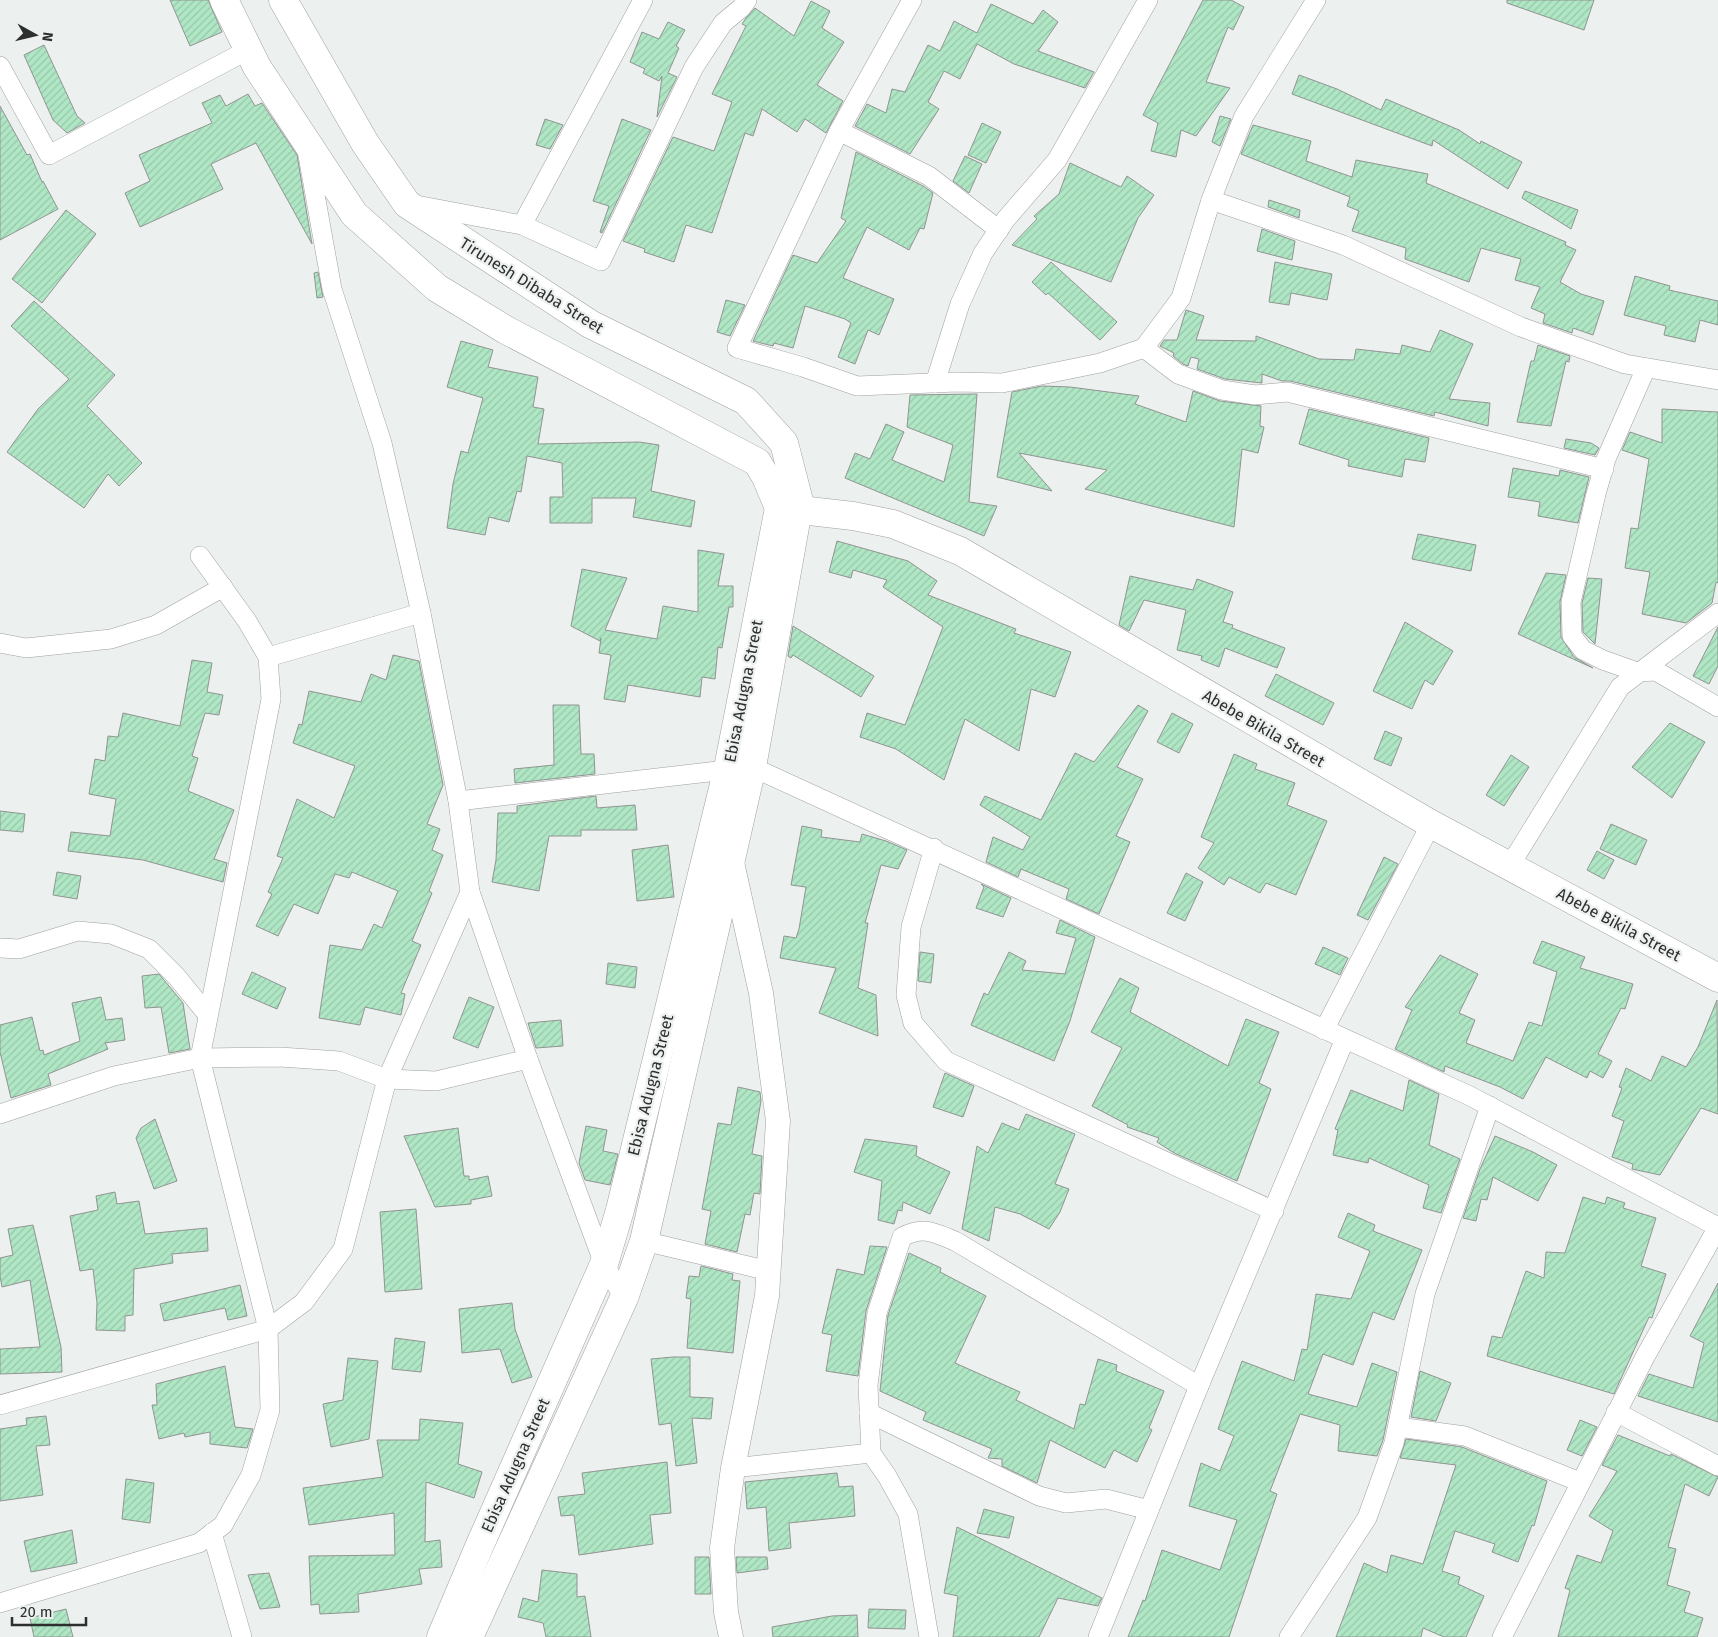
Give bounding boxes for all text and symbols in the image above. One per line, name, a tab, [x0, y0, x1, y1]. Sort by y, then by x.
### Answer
north arrow	[10, 10, 60, 60]
text: N	[38, 31, 56, 43]
street label: Tirunesh Dibaba Street	[456, 233, 607, 338]
street label: Ebisa Adugna Street	[720, 618, 767, 764]
street label: Abebe Bikila Street	[1199, 686, 1328, 771]
street label: Abebe Bikila Street	[1553, 884, 1684, 965]
street label: Ebisa Adugna Street	[624, 1012, 677, 1158]
street label: Ebisa Adugna Street	[477, 1395, 554, 1535]
scale bar	[12, 1594, 86, 1626]
text: 20 m	[20, 1603, 53, 1621]

